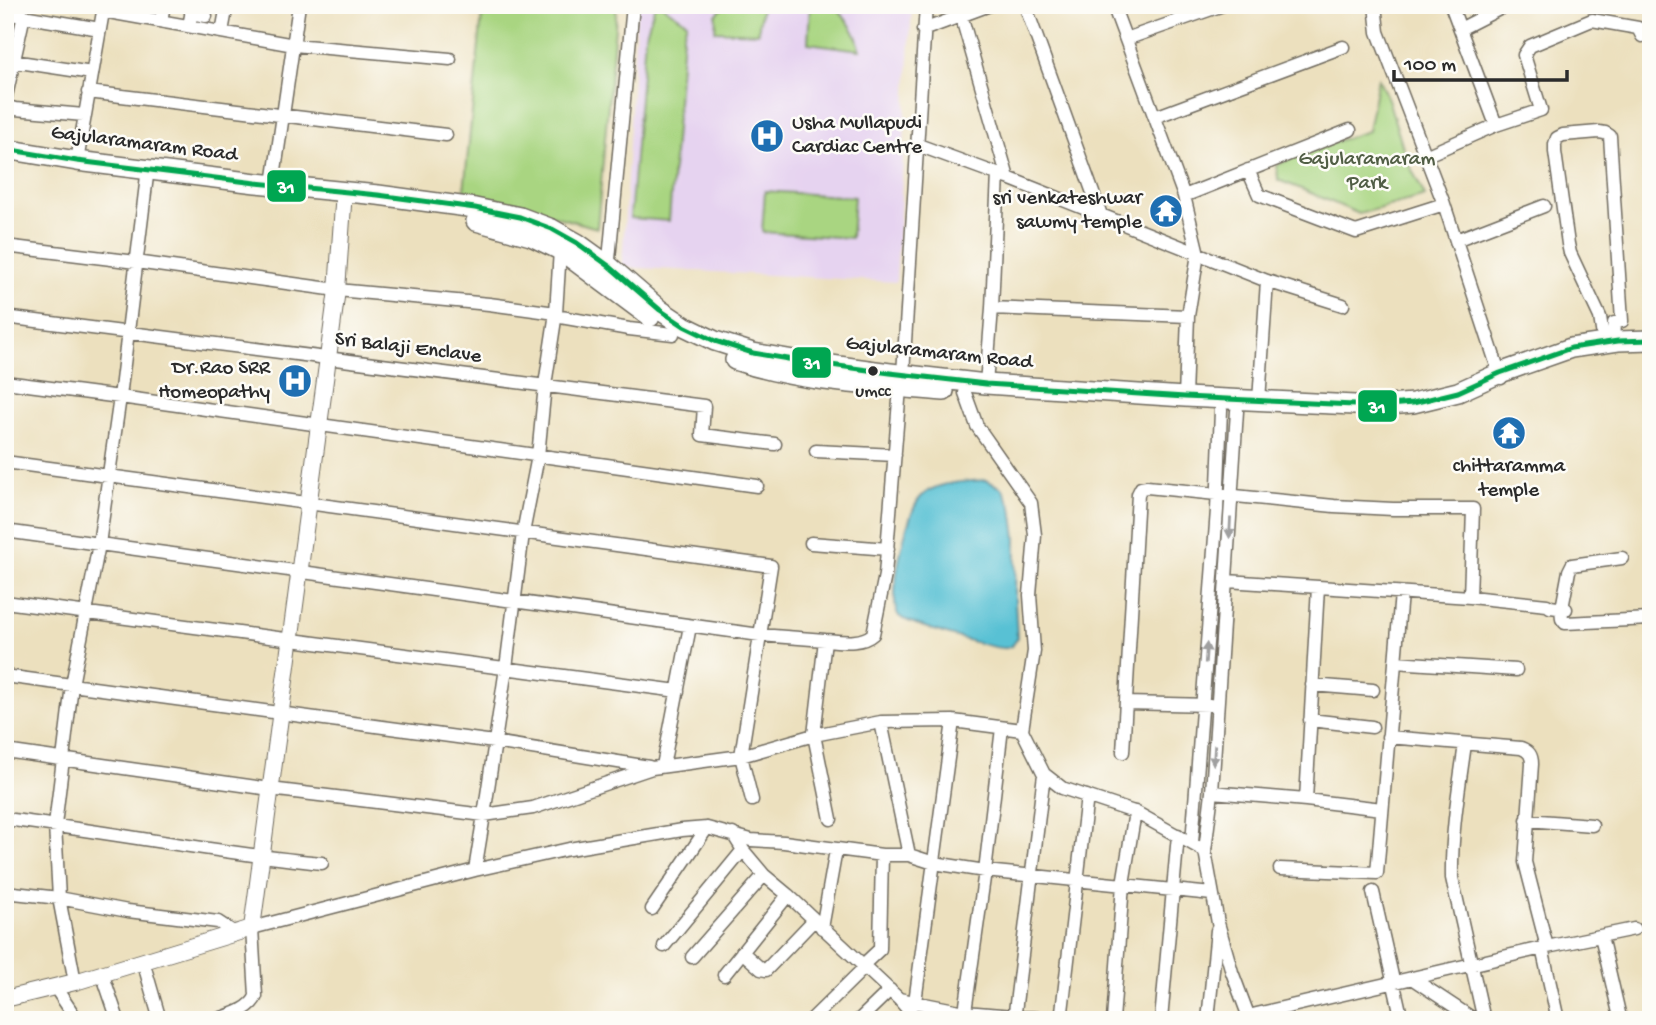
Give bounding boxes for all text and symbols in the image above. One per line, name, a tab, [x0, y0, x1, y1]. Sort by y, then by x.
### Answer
scale bar	[1394, 38, 1567, 82]
text: 100 m	[1403, 54, 1456, 79]
place label: Usha Mullapudi Cardiac Centre	[792, 112, 923, 161]
hospital icon: Usha Mullapudi Cardiac Centre	[748, 117, 786, 155]
street label: Gajularamaram Road	[49, 121, 240, 169]
park label: Gajularamaram Park	[1299, 148, 1435, 197]
line badge: 31	[266, 169, 307, 203]
text: 31	[276, 178, 295, 201]
place label: sri venkateshwar sawmy temple	[992, 187, 1144, 236]
temple icon: sri venkateshwar sawmy temple	[1147, 192, 1185, 230]
street label: Sri Balaji Enclave	[333, 328, 484, 371]
street label: Gajularamaram Road	[844, 332, 1035, 376]
line badge: 31	[791, 346, 832, 379]
text: 31	[802, 354, 821, 377]
place label: Dr.Rao SRR Homeopathy	[158, 357, 271, 406]
hospital icon: Dr.Rao SRR Homeopathy	[276, 362, 314, 400]
marker: umcc	[866, 364, 880, 378]
place label: umcc	[855, 381, 891, 404]
line badge: 31	[1357, 389, 1398, 423]
text: 31	[1367, 398, 1386, 421]
temple icon: chittaramma temple	[1490, 414, 1528, 452]
place label: chittaramma temple	[1453, 455, 1567, 504]
one-way arrow	[1224, 517, 1235, 539]
one-way arrow	[1201, 641, 1212, 663]
one-way arrow	[1208, 744, 1219, 766]

